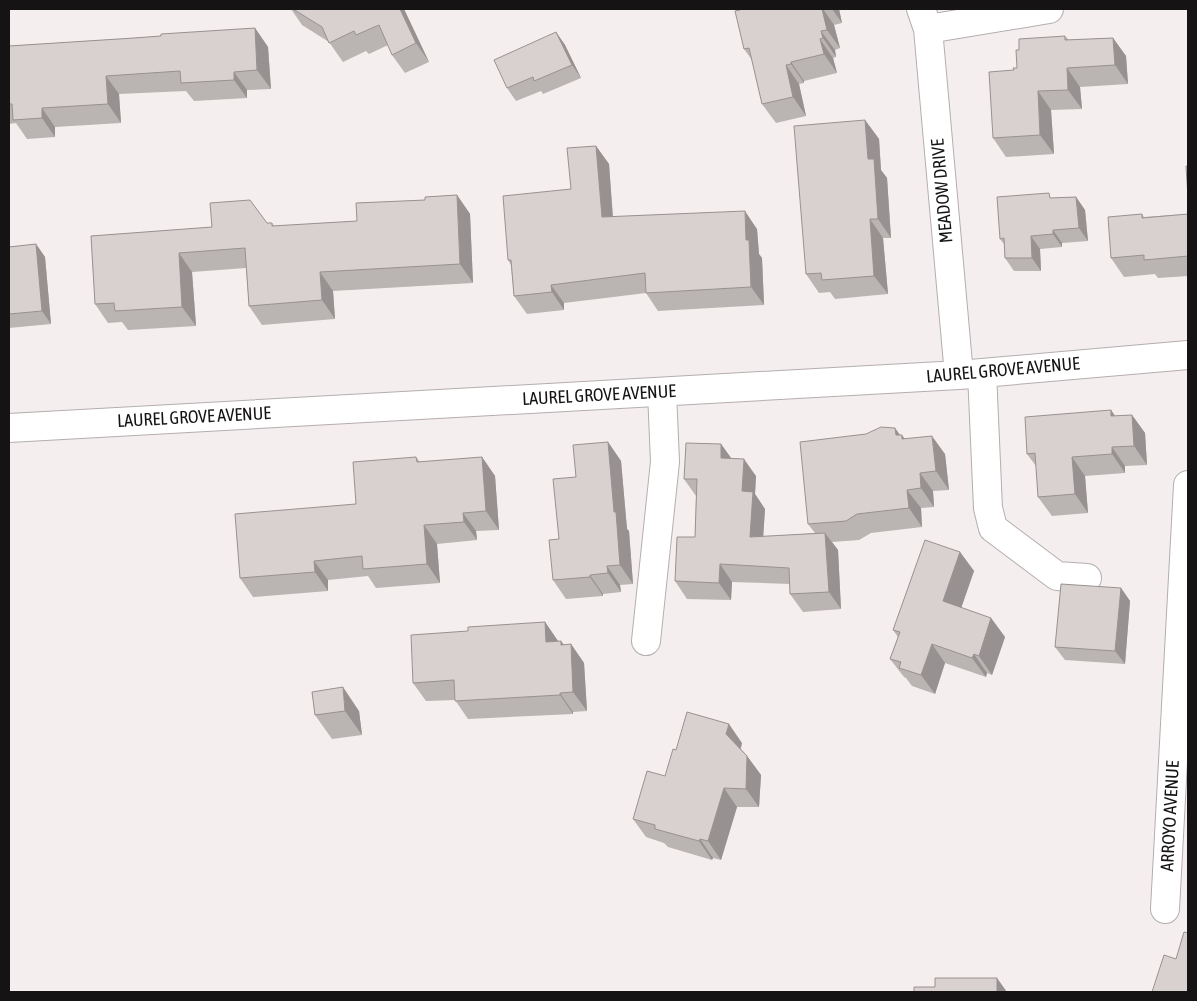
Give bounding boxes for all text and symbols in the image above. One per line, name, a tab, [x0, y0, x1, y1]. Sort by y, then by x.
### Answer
street label: MEADOW DRIVE	[926, 138, 957, 244]
street label: LAUREL GROVE AVENUE	[925, 352, 1081, 387]
street label: LAUREL GROVE AVENUE	[522, 380, 677, 409]
street label: LAUREL GROVE AVENUE	[117, 402, 272, 431]
street label: ARROYO AVENUE	[1156, 760, 1183, 872]

